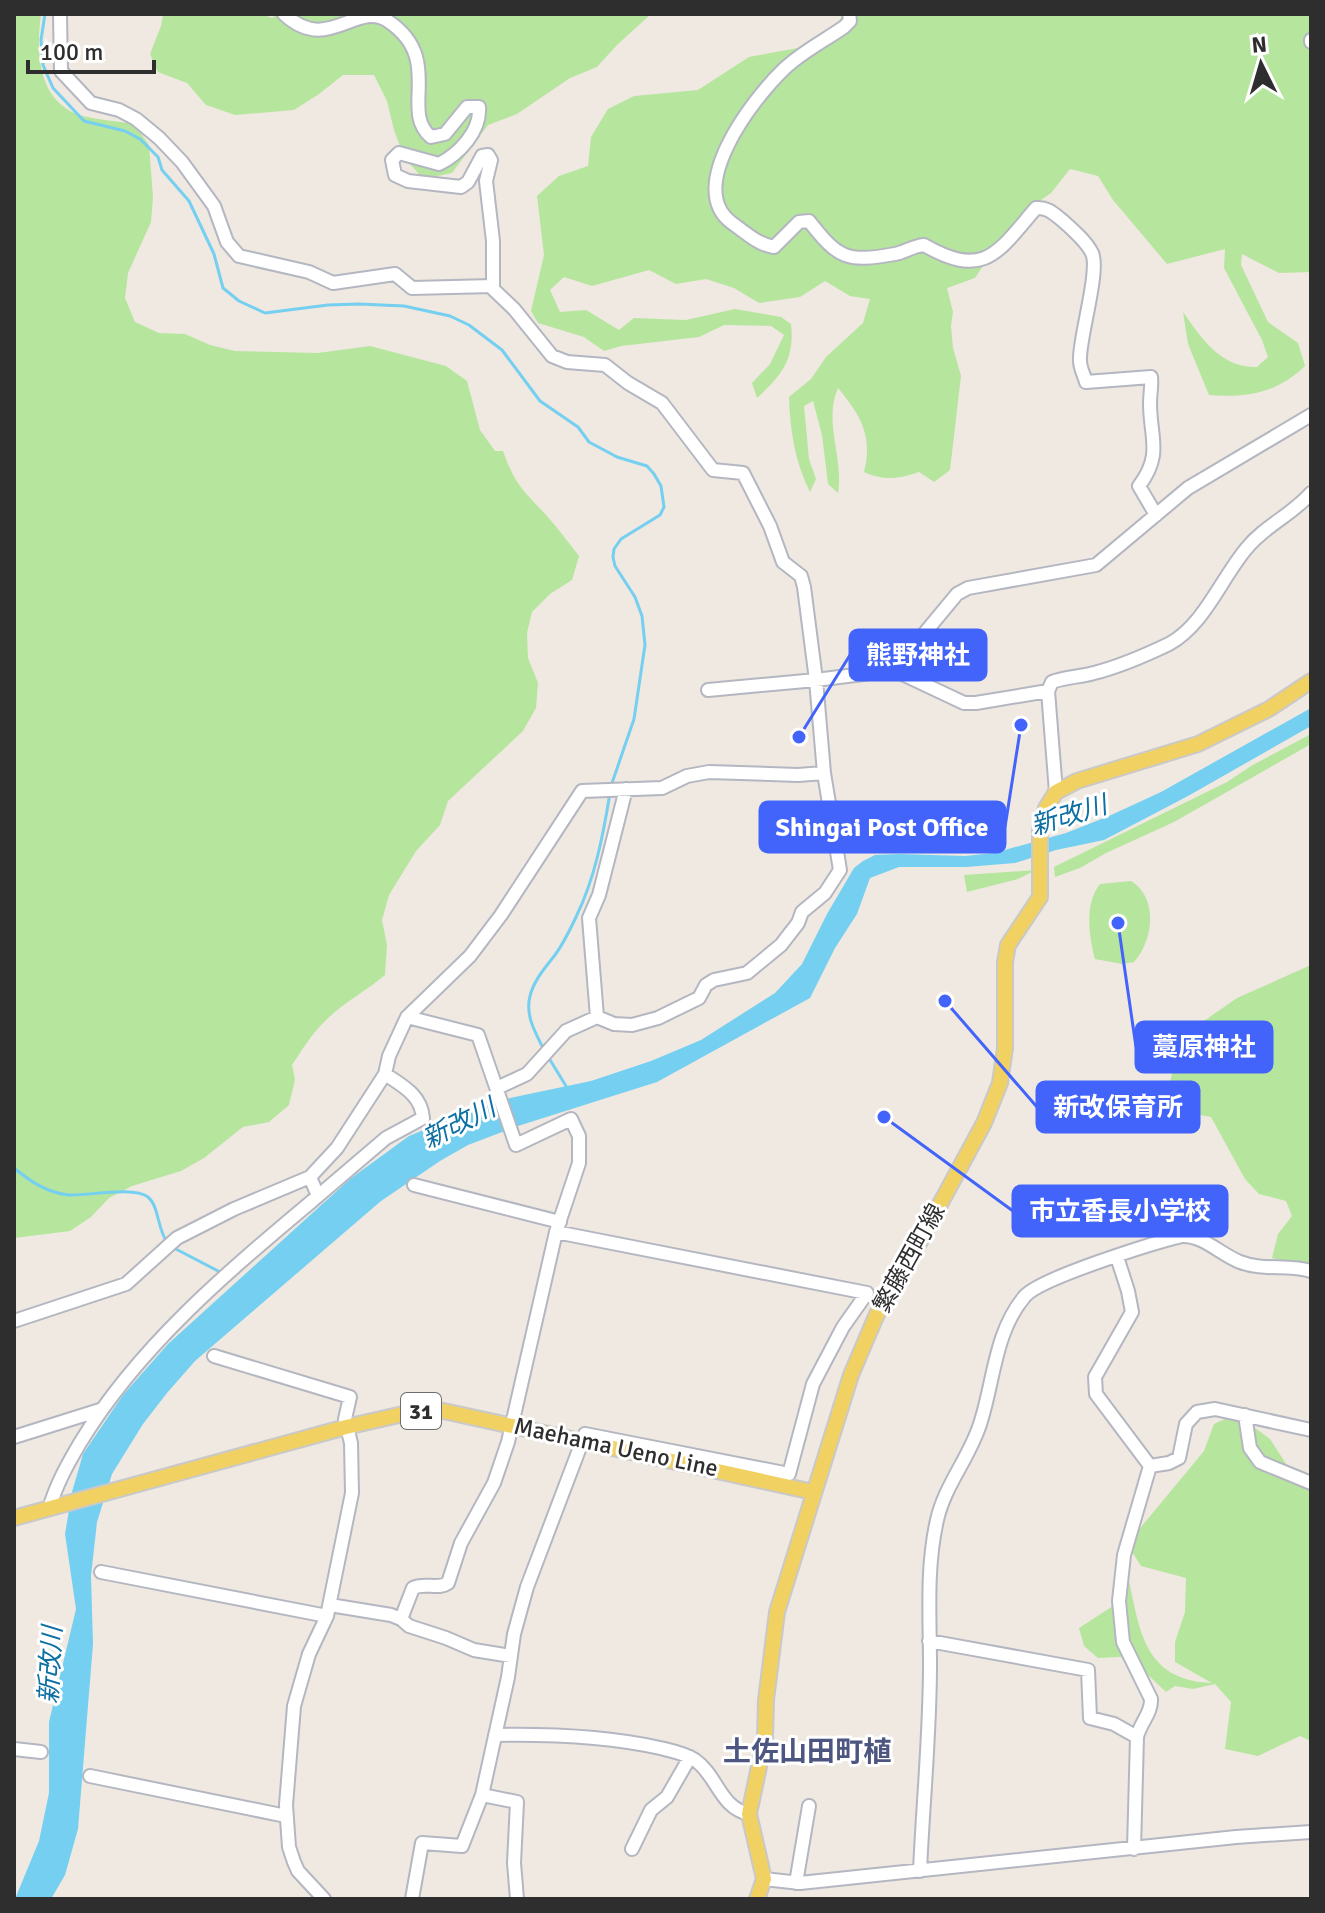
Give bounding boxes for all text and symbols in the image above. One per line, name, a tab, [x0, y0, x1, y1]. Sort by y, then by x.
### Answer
scale bar	[28, 24, 154, 74]
north arrow	[1221, 24, 1301, 104]
text: N	[1250, 30, 1268, 59]
text: 100 m	[40, 37, 103, 67]
callout: 熊野神社	[850, 630, 986, 680]
text: 熊野神社	[866, 640, 970, 672]
water label: 新改川	[1027, 788, 1114, 843]
callout: Shingai Post Office	[760, 802, 1005, 852]
text: Shingai Post Office	[775, 812, 989, 844]
callout: 藁原神社	[1136, 1022, 1272, 1072]
text: 藁原神社	[1152, 1032, 1256, 1064]
callout: 新改保育所	[1037, 1082, 1199, 1132]
water label: 新改川	[417, 1091, 504, 1156]
text: 新改保育所	[1053, 1092, 1183, 1124]
callout: 市立香長小学校	[1013, 1186, 1227, 1236]
text: 市立香長小学校	[1029, 1196, 1211, 1228]
street label: 繁藤西町線	[867, 1198, 951, 1318]
road number: 31	[401, 1393, 441, 1429]
street label: Maehama Ueno Line	[511, 1411, 721, 1483]
water label: 新改川	[33, 1622, 69, 1705]
district label: 土佐山田町植	[723, 1735, 891, 1769]

